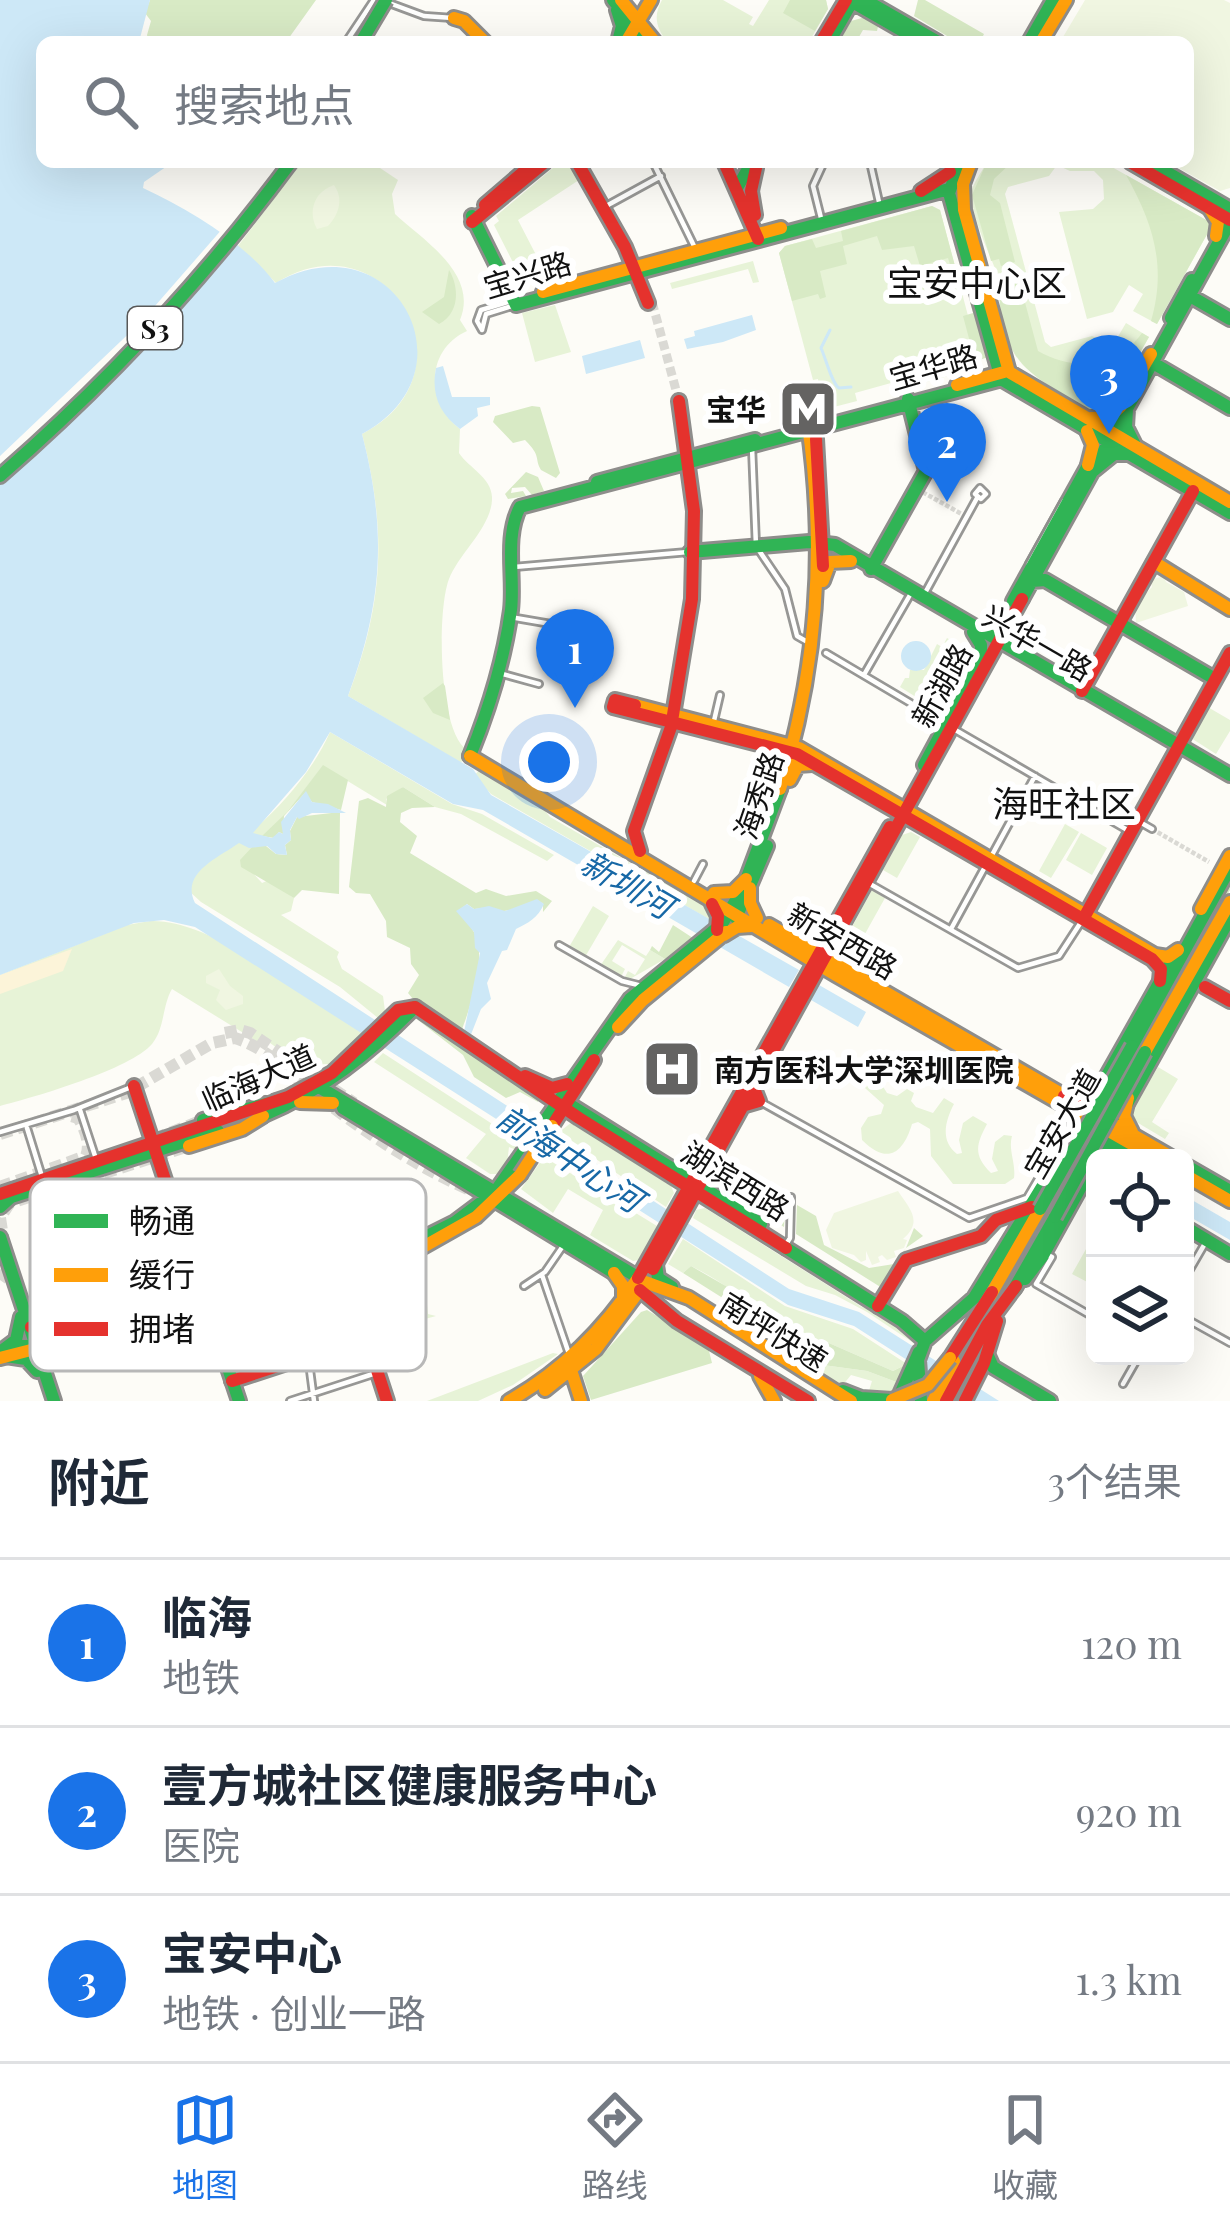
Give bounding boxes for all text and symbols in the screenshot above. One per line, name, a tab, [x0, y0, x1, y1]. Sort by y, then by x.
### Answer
search box	[36, 36, 1194, 168]
icon: search	[78, 69, 144, 135]
text: 搜索地点	[174, 73, 354, 133]
street label: 宝兴路	[478, 242, 576, 306]
district label: 宝安中心区	[887, 257, 1067, 305]
road number: S3	[128, 307, 182, 349]
street label: 宝华路	[884, 334, 982, 398]
pin: 3	[1070, 335, 1148, 434]
metro station icon: 宝华	[777, 378, 839, 440]
place label: 宝华	[706, 389, 766, 429]
pin: 2	[908, 403, 986, 502]
street label: 兴华一路	[976, 595, 1100, 689]
pin: 1	[536, 609, 614, 708]
street label: 新湖路	[902, 636, 980, 734]
your location	[519, 732, 579, 792]
street label: 海秀路	[724, 746, 792, 844]
district label: 海旺社区	[992, 778, 1136, 826]
water label: 新圳河	[574, 839, 687, 930]
street label: 新安西路	[781, 893, 905, 987]
street label: 临海大道	[195, 1034, 321, 1120]
hospital icon: 南方医科大学深圳医院	[641, 1038, 703, 1100]
place label: 南方医科大学深圳医院	[714, 1049, 1014, 1089]
street label: 宝安大道	[1014, 1061, 1108, 1185]
water label: 前海中心河	[490, 1094, 657, 1224]
street label: 湖滨西路	[675, 1131, 797, 1229]
map controls	[1086, 1149, 1194, 1365]
button: locate	[1086, 1149, 1194, 1257]
legend	[30, 1179, 426, 1371]
text: 畅通	[129, 1197, 195, 1241]
text: 缓行	[129, 1251, 195, 1295]
button: layers	[1086, 1257, 1194, 1365]
street label: 南坪快速	[713, 1282, 835, 1380]
text: 拥堵	[129, 1305, 195, 1349]
text: 附近	[48, 1446, 150, 1514]
text: 3个结果	[1047, 1454, 1182, 1506]
text: 临海	[162, 1585, 252, 1645]
text: 1	[80, 1617, 94, 1669]
text: 120 m	[1081, 1617, 1182, 1669]
text: 地铁	[162, 1650, 240, 1702]
text: 壹方城社区健康服务中心	[162, 1753, 657, 1813]
text: 2	[77, 1785, 97, 1837]
text: 920 m	[1076, 1785, 1182, 1837]
text: 医院	[162, 1818, 240, 1870]
text: 宝安中心	[162, 1921, 342, 1981]
text: 3	[77, 1953, 97, 2005]
text: 1.3 km	[1076, 1953, 1182, 2005]
text: 地铁 · 创业一路	[162, 1986, 426, 2038]
tab: 地图	[172, 2087, 238, 2207]
tab: 路线	[582, 2087, 648, 2207]
tab: 收藏	[992, 2087, 1058, 2207]

